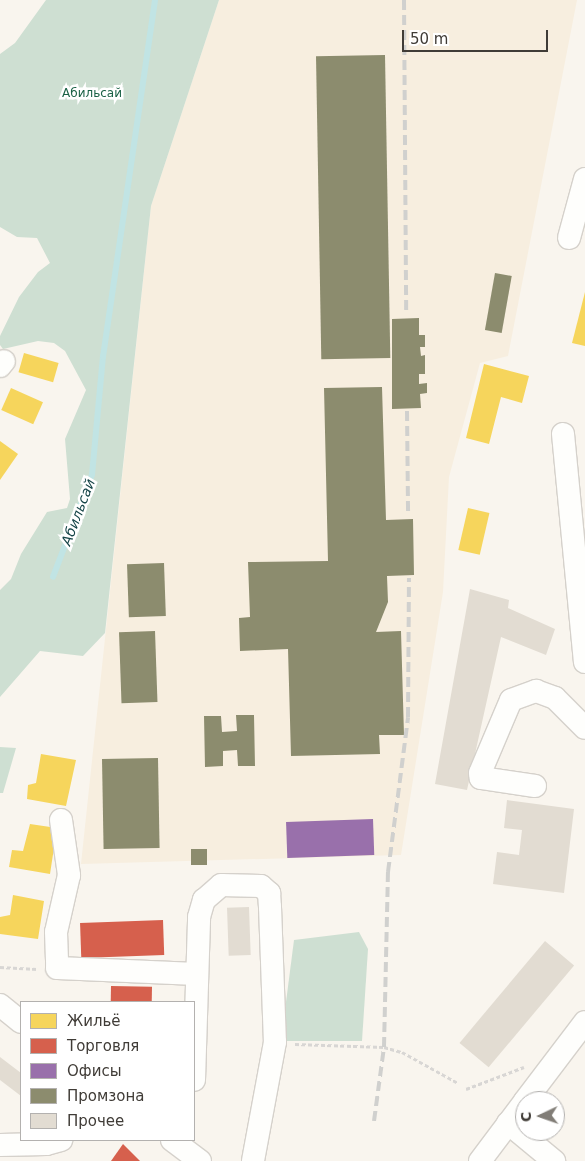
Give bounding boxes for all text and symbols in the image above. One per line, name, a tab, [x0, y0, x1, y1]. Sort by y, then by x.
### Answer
scale bar	[405, 20, 551, 52]
text: 50 m	[410, 30, 448, 48]
park label: Абильсай	[62, 87, 122, 101]
water label: Абильсай	[58, 476, 98, 548]
legend	[20, 1001, 195, 1141]
text: Жильё	[67, 1012, 121, 1030]
text: Торговля	[67, 1037, 139, 1055]
text: Офисы	[67, 1062, 121, 1080]
text: Промзона	[67, 1087, 144, 1105]
north arrow	[515, 1091, 565, 1141]
text: С	[518, 1111, 534, 1122]
text: Прочее	[67, 1112, 124, 1130]

